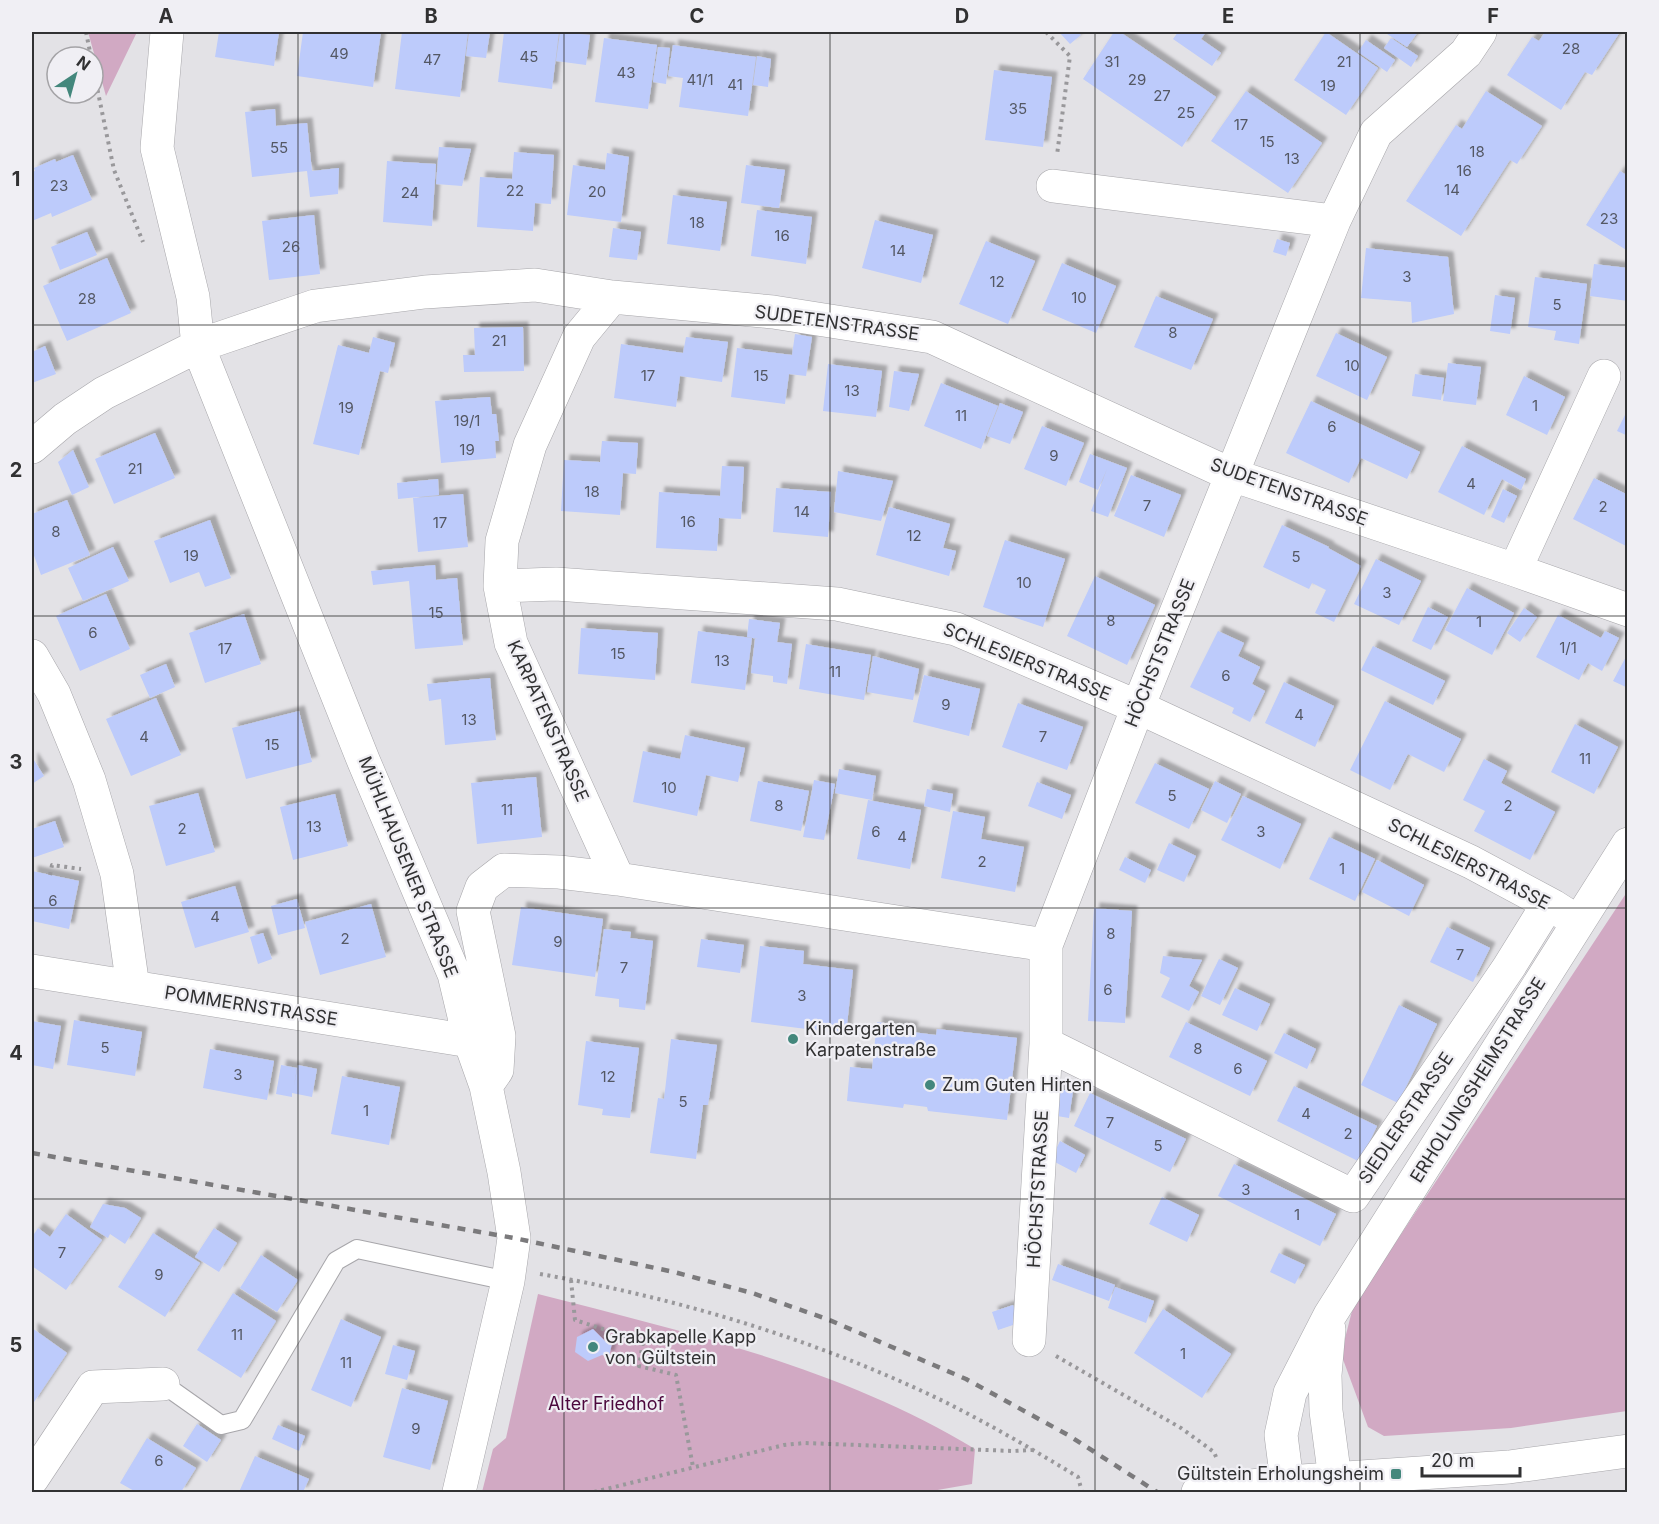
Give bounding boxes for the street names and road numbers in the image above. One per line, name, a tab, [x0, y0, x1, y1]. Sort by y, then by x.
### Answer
street label: SUDETENSTRASSE	[753, 301, 921, 344]
street label: SUDETENSTRASSE	[1208, 453, 1371, 530]
street label: HÖCHSTSTRASSE	[1119, 575, 1199, 730]
street label: SCHLESIERSTRASSE	[940, 618, 1114, 705]
street label: KARPATENSTRASSE	[503, 637, 593, 805]
street label: MÜHLHAUSENER STRASSE	[354, 753, 463, 980]
street label: SCHLESIERSTRASSE	[1385, 814, 1554, 914]
street label: ERHOLUNGSHEIMSTRASSE	[1406, 973, 1550, 1186]
street label: POMMERNSTRASSE	[163, 981, 339, 1030]
street label: SIEDLERSTRASSE	[1354, 1048, 1457, 1187]
street label: HÖCHSTSTRASSE	[1022, 1110, 1052, 1268]

